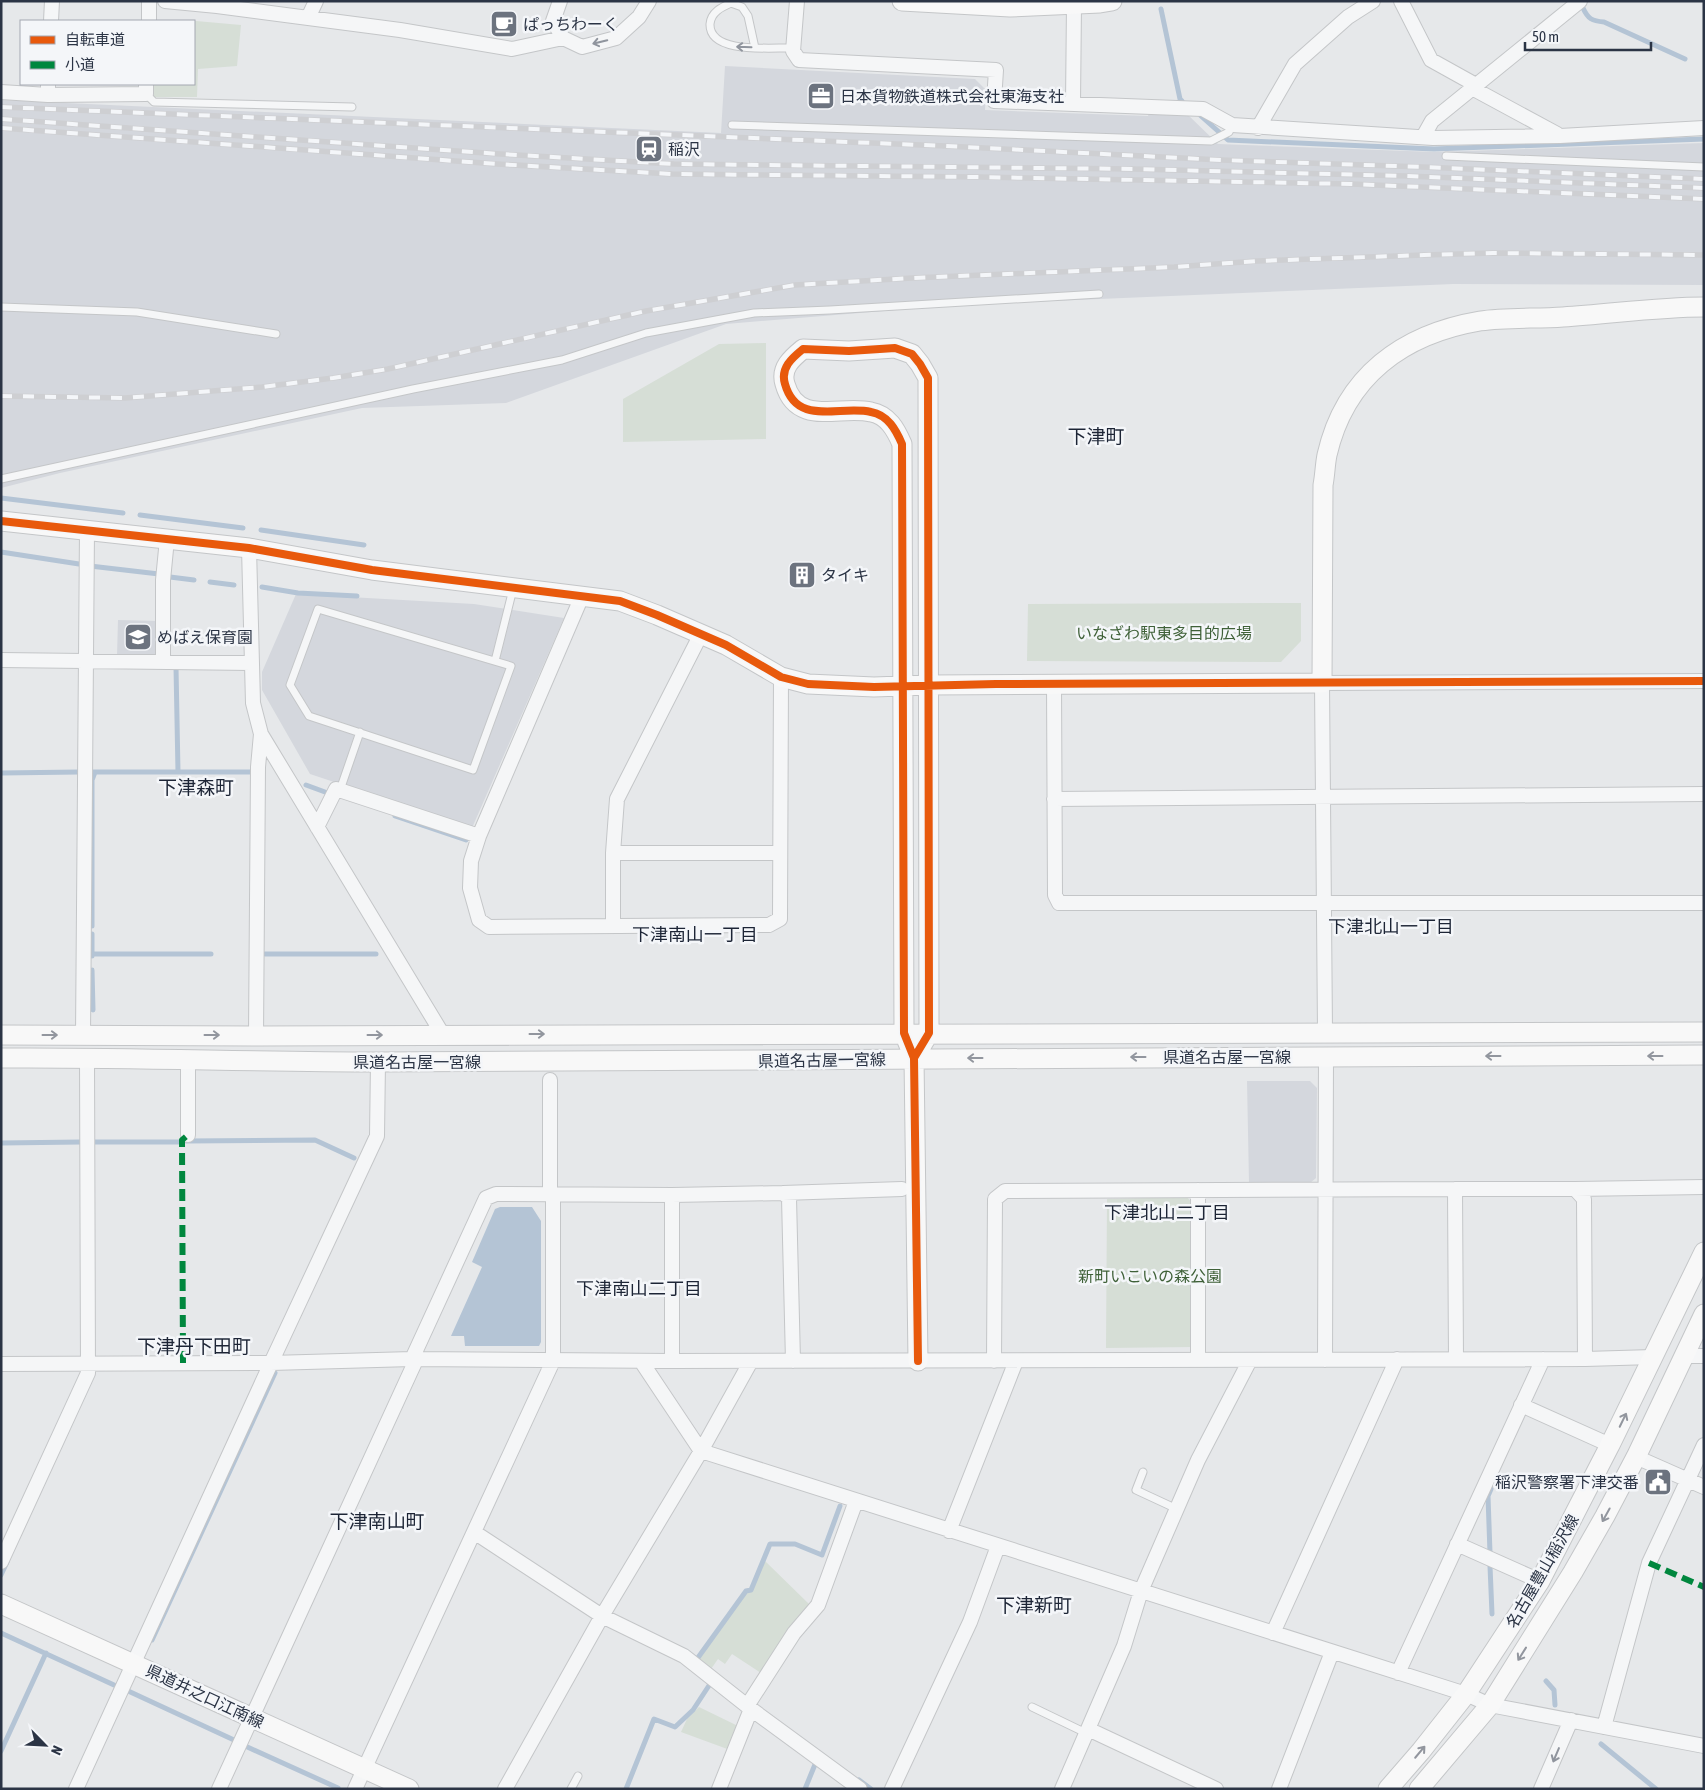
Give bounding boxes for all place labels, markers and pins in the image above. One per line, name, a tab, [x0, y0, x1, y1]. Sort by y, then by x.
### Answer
cafe icon: ぱっちわーく	[489, 9, 519, 39]
place label: ぱっちわーく	[523, 15, 619, 33]
office icon: 日本貨物鉄道株式会社東海支社	[806, 81, 836, 111]
place label: 日本貨物鉄道株式会社東海支社	[840, 87, 1064, 105]
station icon: 稲沢	[634, 134, 664, 164]
place label: 稲沢	[668, 140, 700, 158]
building icon: タイキ	[787, 560, 817, 590]
place label: タイキ	[821, 566, 869, 584]
school or university icon: めばえ保育園	[123, 622, 153, 652]
place label: めばえ保育園	[157, 628, 253, 646]
public building icon: 稲沢警察署下津交番	[1643, 1467, 1673, 1497]
place label: 稲沢警察署下津交番	[1495, 1473, 1639, 1491]

